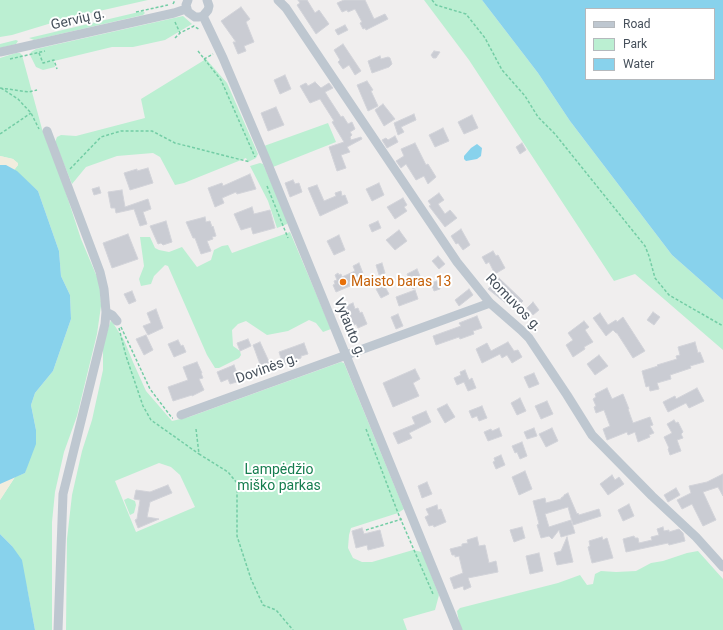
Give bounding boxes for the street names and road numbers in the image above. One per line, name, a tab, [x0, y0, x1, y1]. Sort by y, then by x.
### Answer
street label: Gervių g.	[49, 6, 107, 34]
street label: Romuvos g.	[481, 271, 545, 335]
street label: Vytauto g.	[329, 296, 369, 360]
street label: Dovinės g.	[234, 350, 300, 388]

